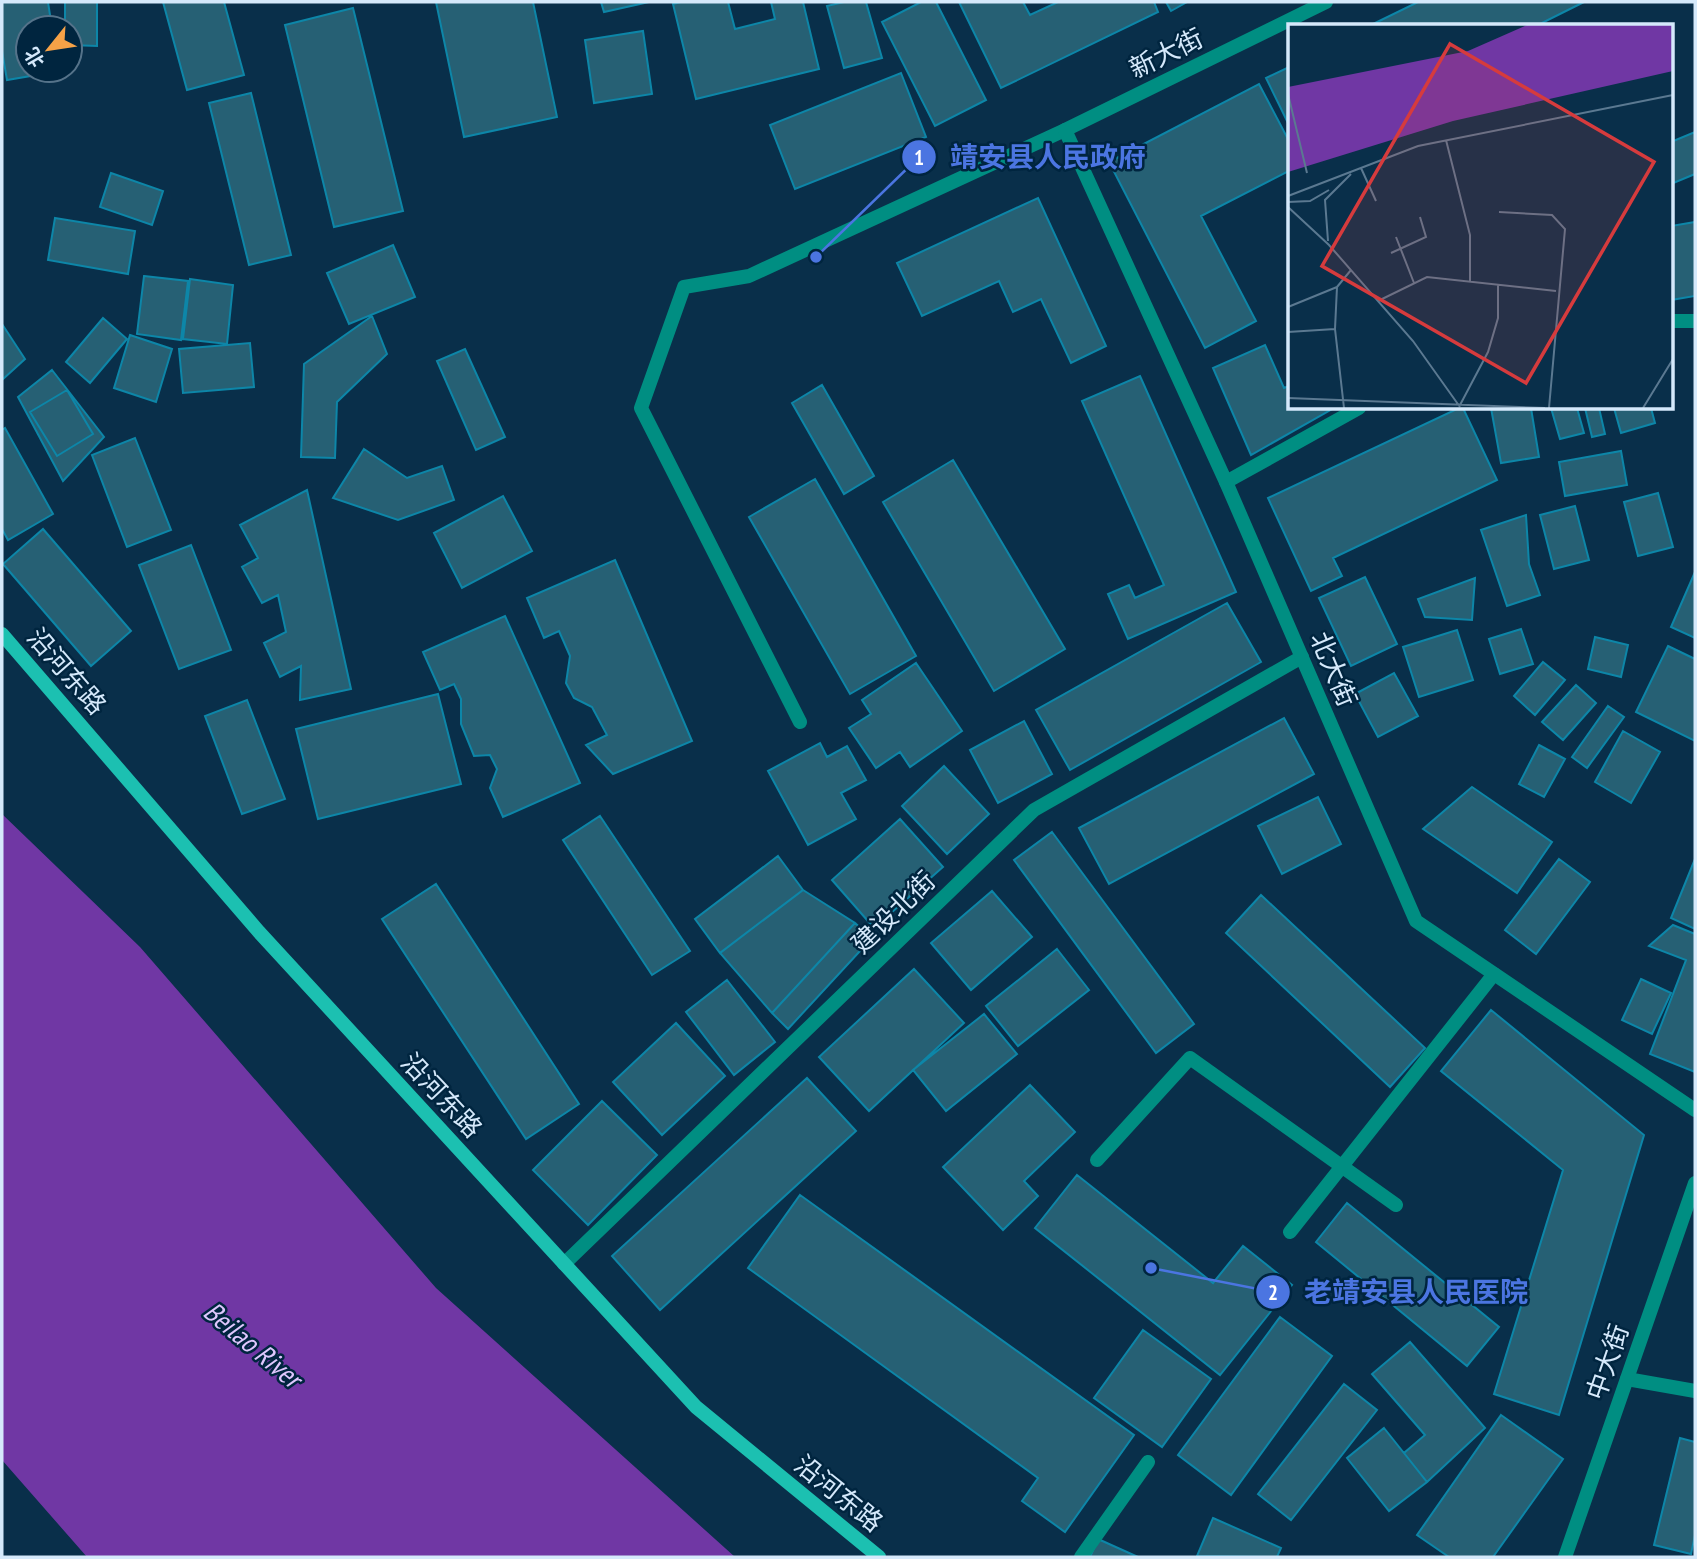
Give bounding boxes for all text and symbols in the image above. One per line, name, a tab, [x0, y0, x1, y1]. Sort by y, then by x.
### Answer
north arrow	[14, 14, 84, 84]
street label: 新大街	[1124, 21, 1208, 85]
inset map	[1288, 24, 1672, 410]
text: 北	[19, 43, 49, 72]
callout: 靖安县人民政府	[901, 133, 1160, 182]
text: 靖安县人民政府	[950, 138, 1146, 175]
text: 1	[914, 144, 924, 171]
street label: 沿河东路	[20, 621, 114, 721]
street label: 北大街	[1304, 627, 1364, 711]
street label: 建设北街	[844, 864, 942, 960]
street label: 沿河东路	[394, 1046, 490, 1144]
callout: 老靖安县人民医院	[1255, 1268, 1542, 1317]
text: 老靖安县人民医院	[1304, 1273, 1528, 1310]
text: 2	[1268, 1279, 1278, 1306]
water label: Beilao River	[197, 1292, 313, 1398]
street label: 中大街	[1579, 1320, 1635, 1404]
street label: 沿河东路	[788, 1447, 890, 1539]

